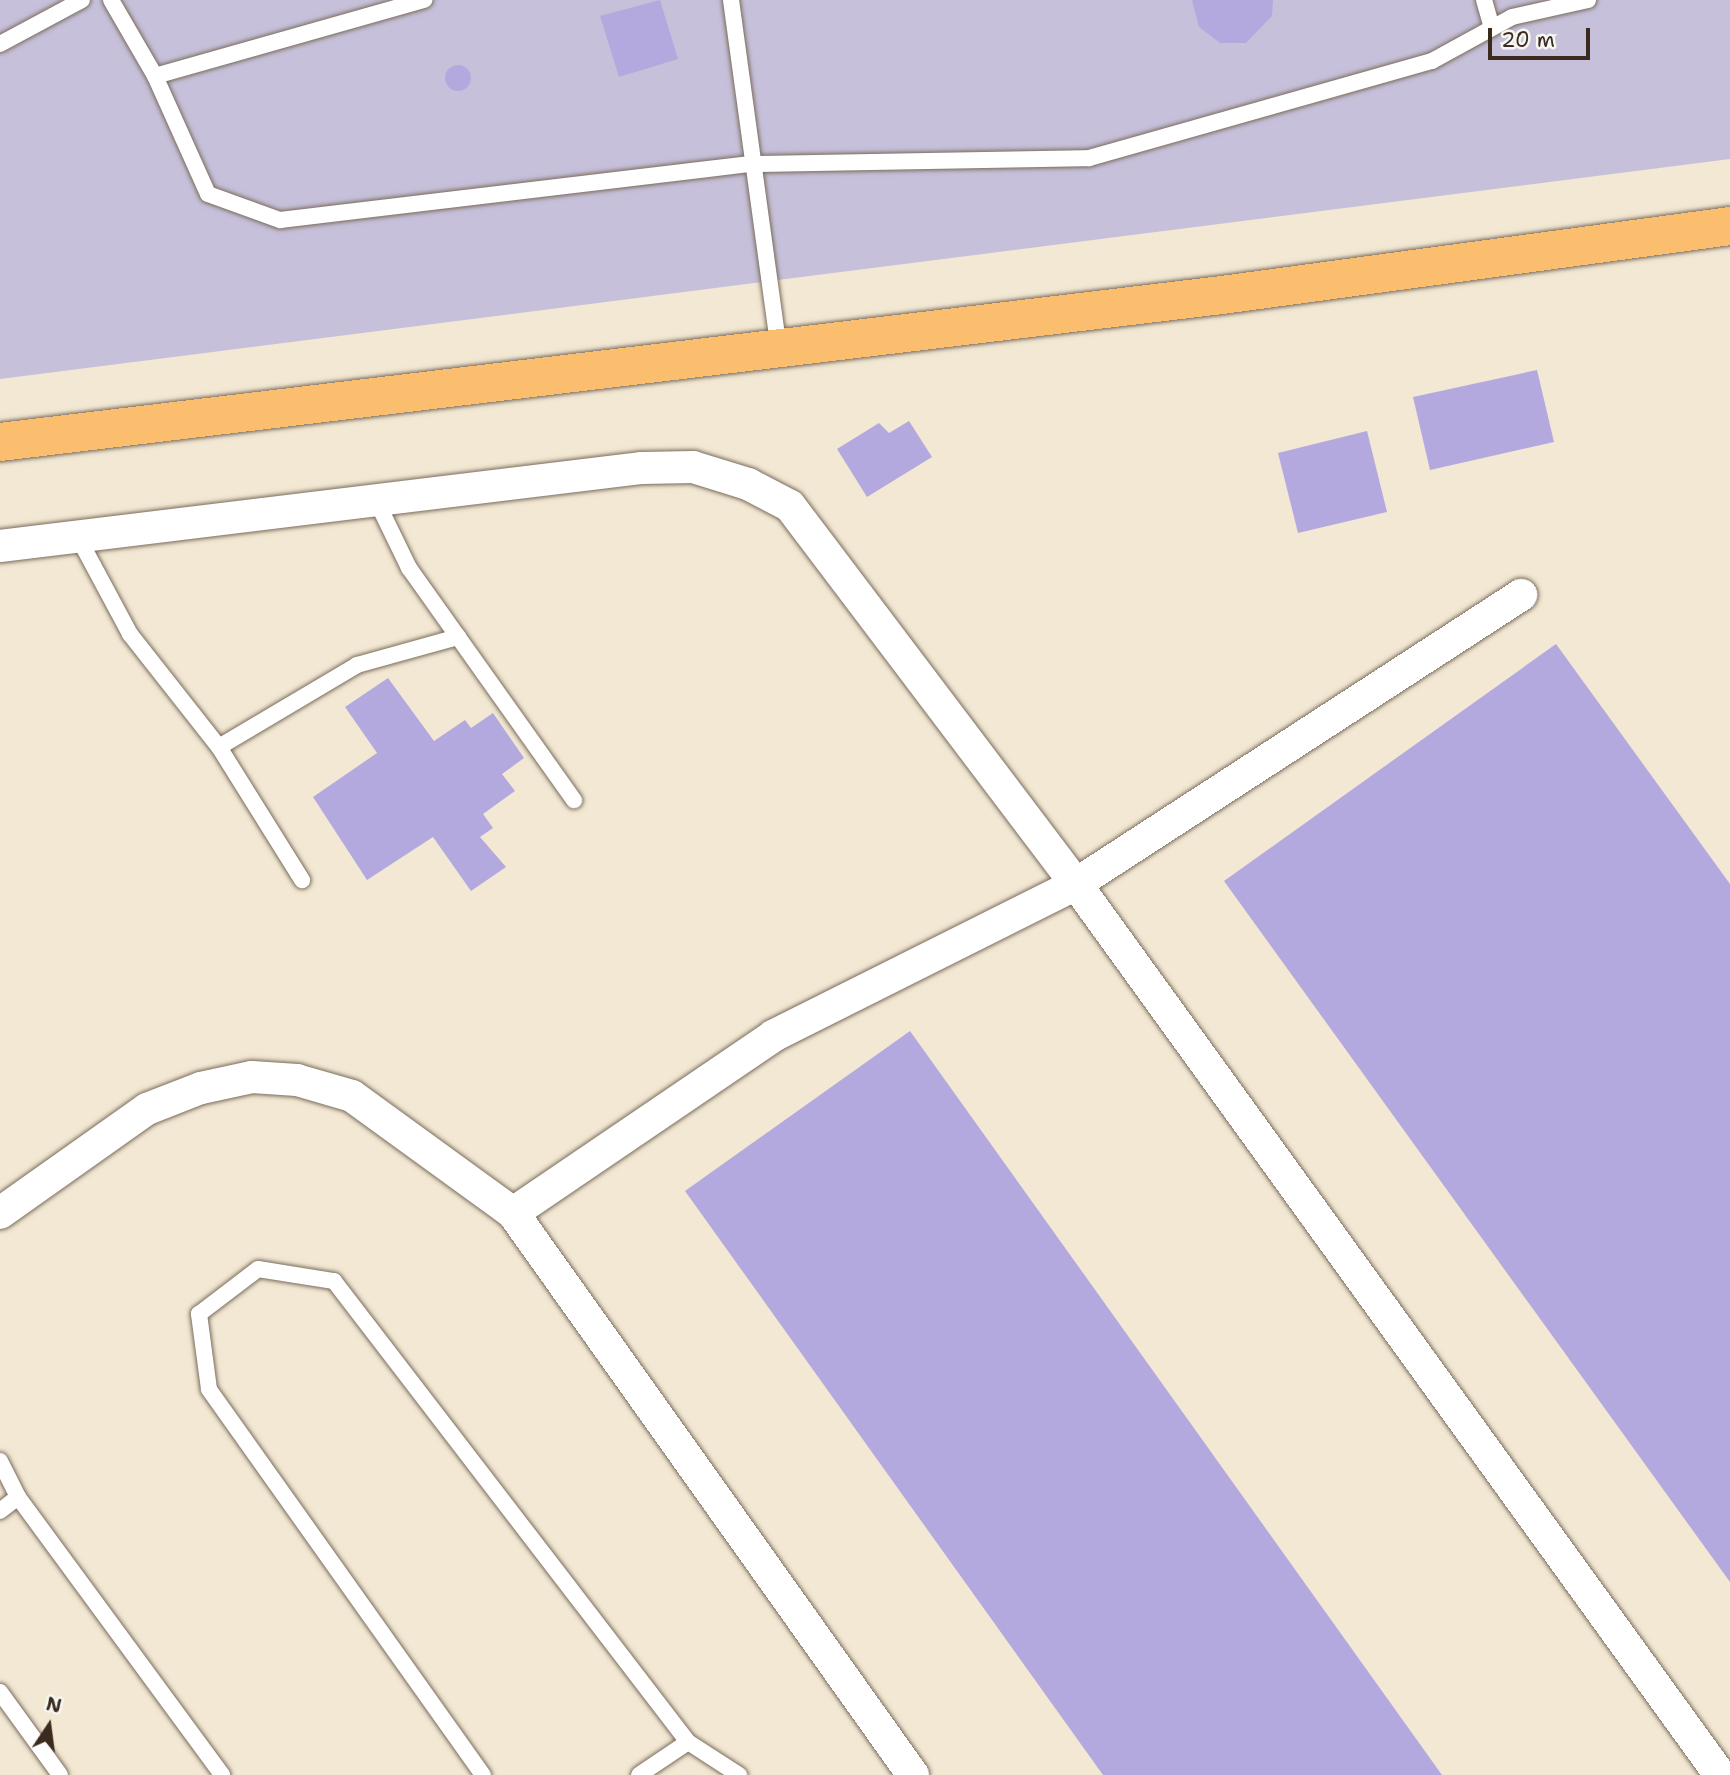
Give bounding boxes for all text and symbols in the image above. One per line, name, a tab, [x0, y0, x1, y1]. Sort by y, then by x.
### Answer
scale bar	[1492, 14, 1594, 58]
text: 20 m	[1501, 26, 1555, 54]
north arrow	[14, 1691, 84, 1761]
text: N	[44, 1691, 64, 1719]

